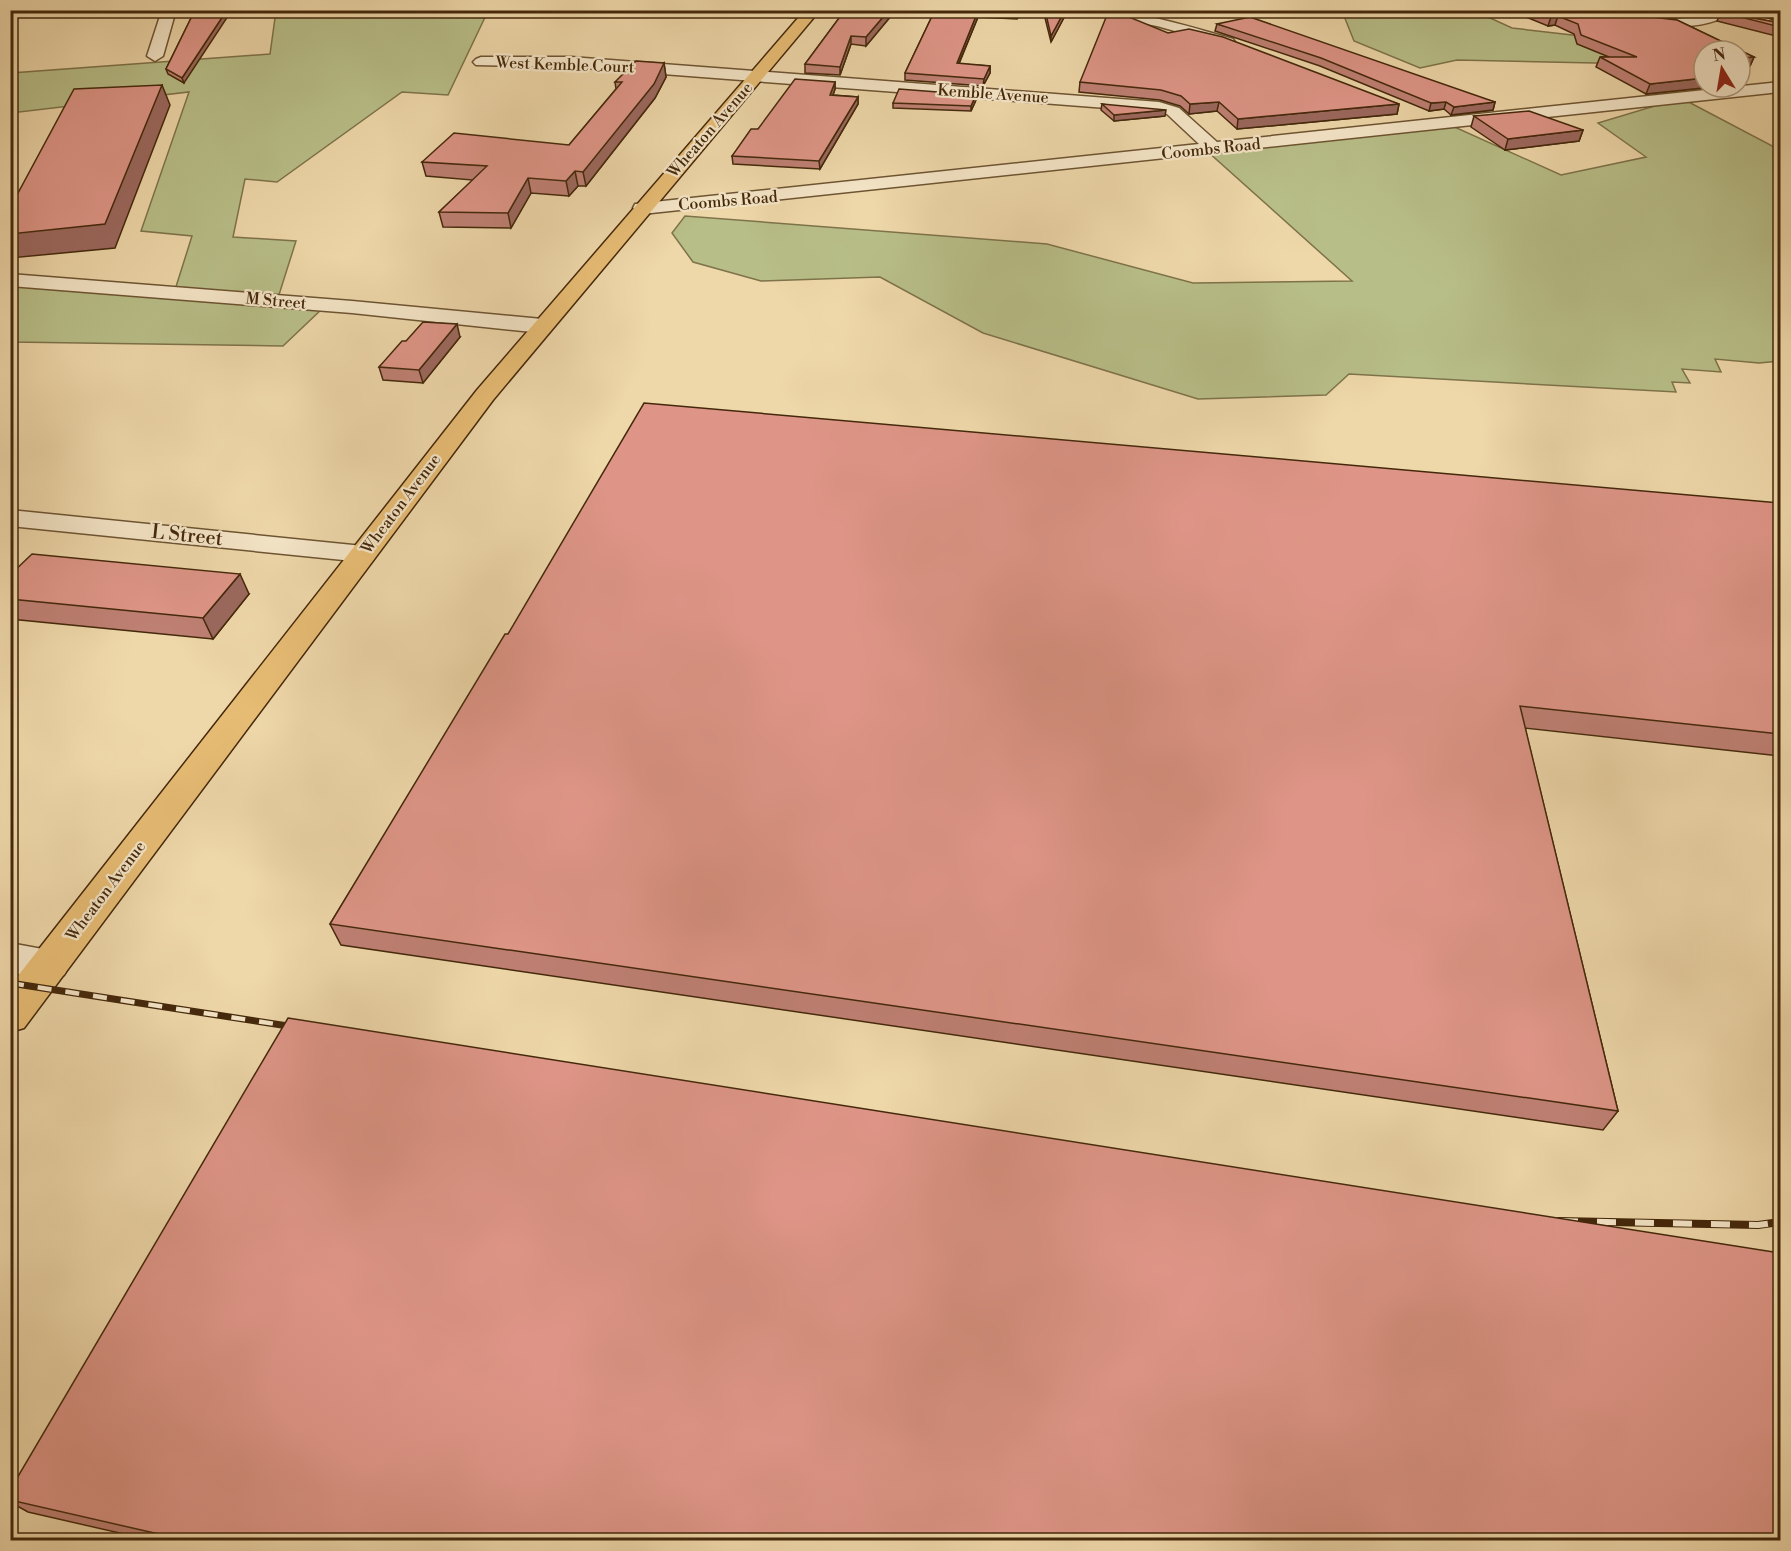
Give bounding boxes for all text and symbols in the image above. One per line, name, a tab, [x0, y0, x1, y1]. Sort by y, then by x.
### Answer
north arrow	[1692, 39, 1752, 99]
text: N	[1711, 44, 1728, 66]
street label: West Kemble Court	[494, 53, 635, 77]
street label: Wheaton Avenue	[662, 78, 757, 183]
street label: Kemble Avenue	[937, 80, 1049, 108]
street label: Coombs Road	[1160, 134, 1262, 164]
street label: Coombs Road	[678, 187, 778, 215]
street label: M Street	[245, 288, 308, 314]
street label: Wheaton Avenue	[356, 450, 445, 559]
street label: L Street	[150, 520, 224, 552]
street label: Wheaton Avenue	[61, 837, 150, 946]

